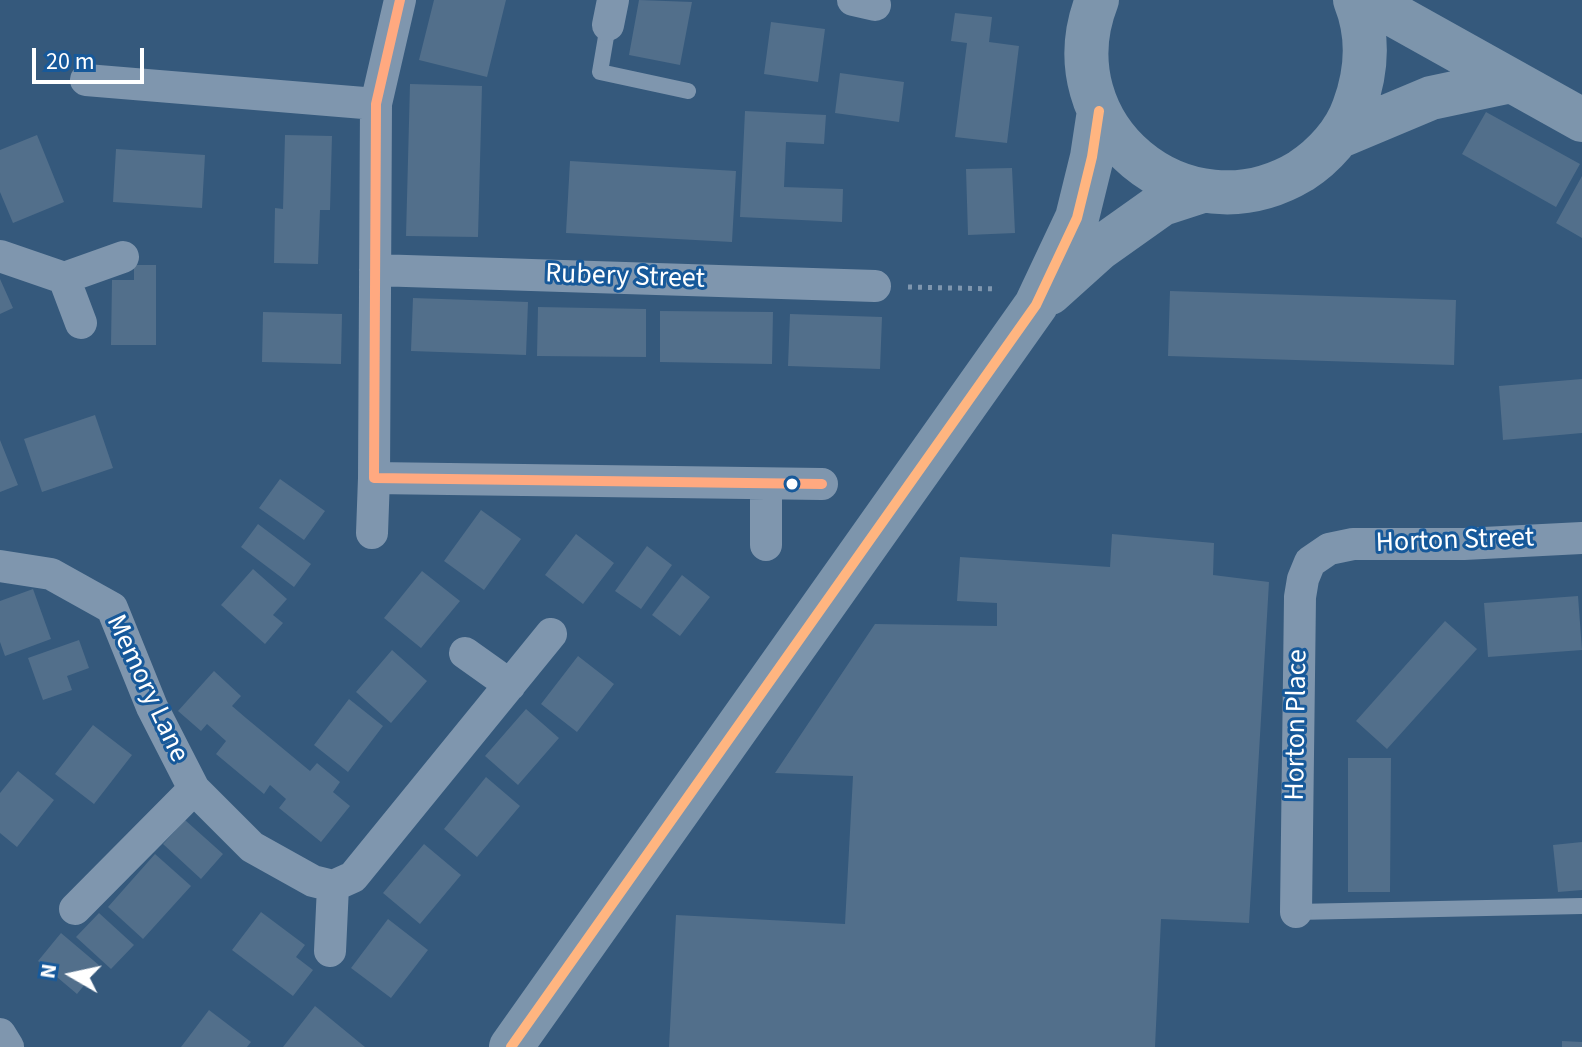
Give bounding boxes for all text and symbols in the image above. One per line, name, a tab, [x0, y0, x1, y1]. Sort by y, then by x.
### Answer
scale bar	[36, 32, 148, 82]
text: 20 m	[46, 44, 95, 79]
street label: Rubery Street	[545, 258, 705, 298]
unlabelled marker	[784, 476, 800, 492]
street label: Horton Street	[1375, 522, 1535, 562]
street label: Memory Lane	[97, 610, 195, 768]
street label: Horton Place	[1280, 649, 1316, 801]
north arrow	[32, 935, 112, 1015]
text: N	[31, 962, 65, 981]

